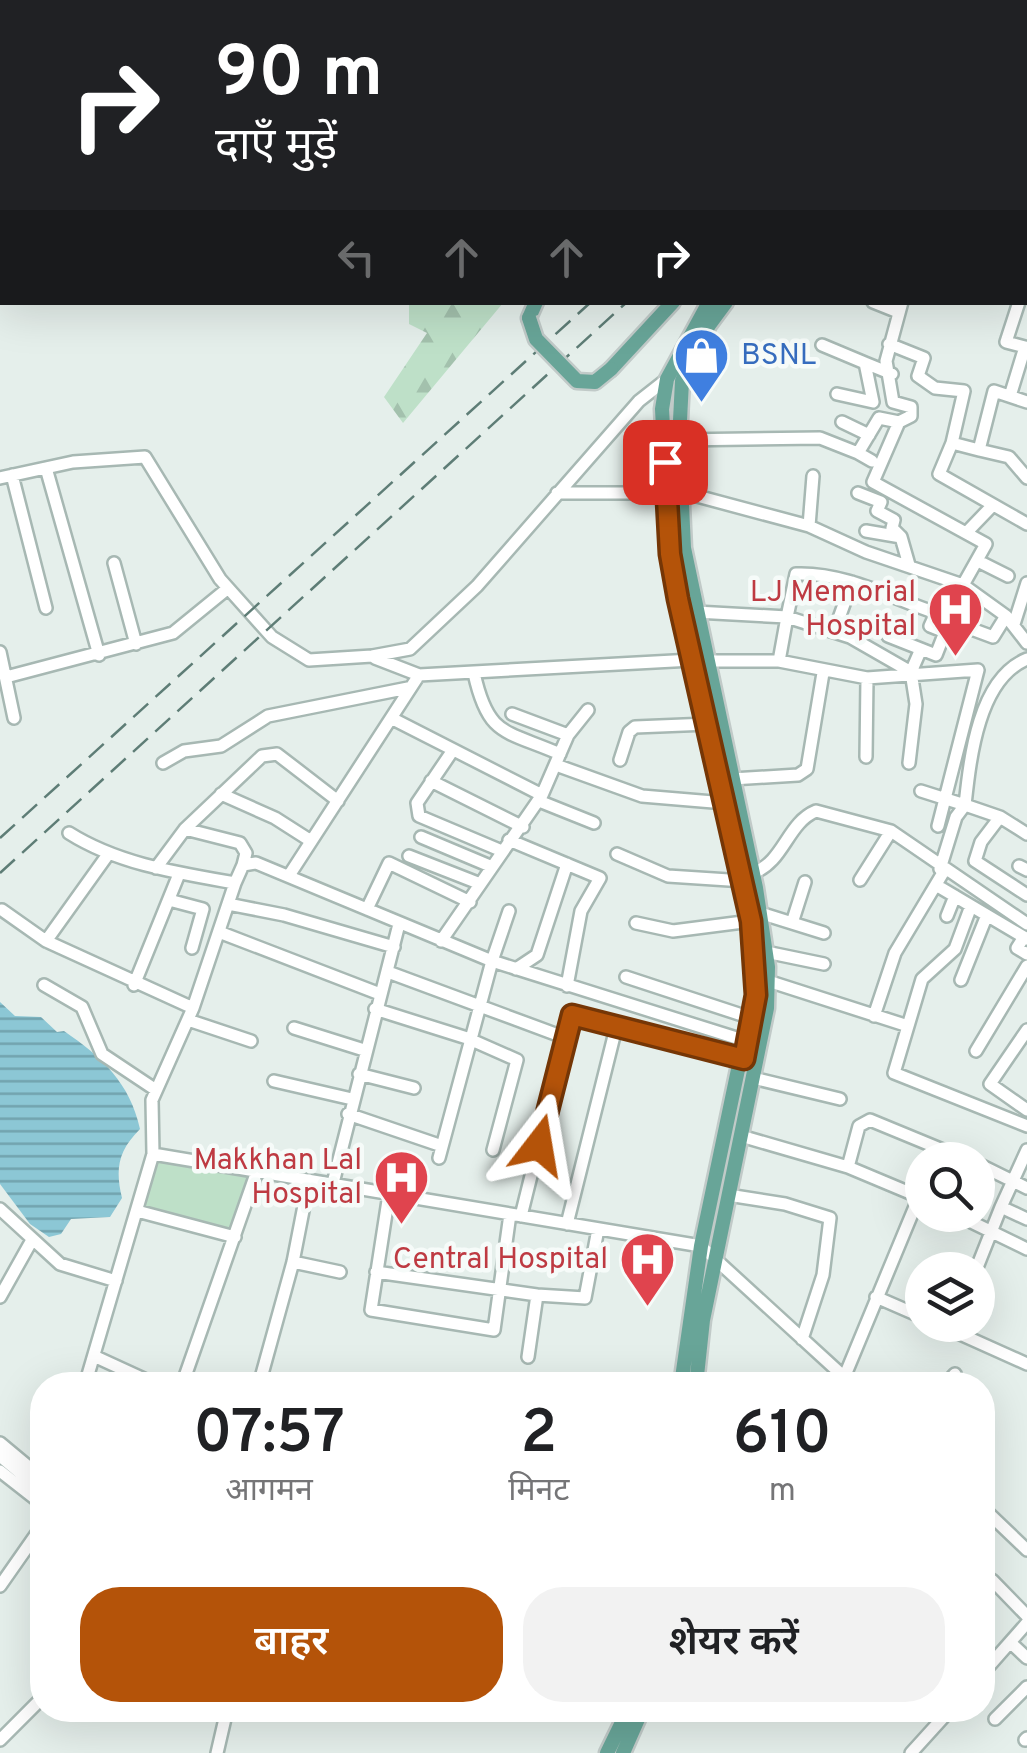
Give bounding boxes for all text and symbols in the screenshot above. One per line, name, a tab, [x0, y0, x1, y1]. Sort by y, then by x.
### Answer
text: 90 m	[215, 32, 383, 121]
icon: right	[50, 40, 180, 170]
text: दाएँ मुड़ें	[215, 119, 337, 176]
icon: left	[329, 230, 384, 285]
icon: ahead	[434, 230, 489, 285]
icon: ahead	[539, 230, 594, 285]
icon: right	[644, 230, 699, 285]
shop icon: BSNL	[672, 326, 732, 405]
place label: BSNL	[741, 338, 817, 375]
pin	[623, 420, 708, 505]
icon: arrive	[638, 435, 693, 490]
place label: LJ Memorial Hospital	[750, 575, 916, 646]
hospital icon: LJ Memorial Hospital	[925, 580, 985, 659]
position arrow	[487, 1093, 591, 1197]
map controls	[905, 1142, 995, 1342]
button: search	[905, 1142, 995, 1232]
place label: Makkhan Lal Hospital	[194, 1143, 362, 1214]
hospital icon: Makkhan Lal Hospital	[371, 1148, 431, 1227]
hospital icon: Central Hospital	[617, 1230, 677, 1309]
place label: Central Hospital	[393, 1242, 608, 1279]
button: layers	[905, 1252, 995, 1342]
text: 07:57	[193, 1398, 345, 1474]
text: 2	[520, 1398, 557, 1474]
text: 610	[733, 1399, 832, 1475]
text: आगमन	[225, 1472, 313, 1512]
text: मिनट	[508, 1472, 569, 1512]
text: m	[769, 1472, 796, 1512]
button: बाहर	[80, 1587, 503, 1702]
button: शेयर करें	[523, 1587, 945, 1702]

